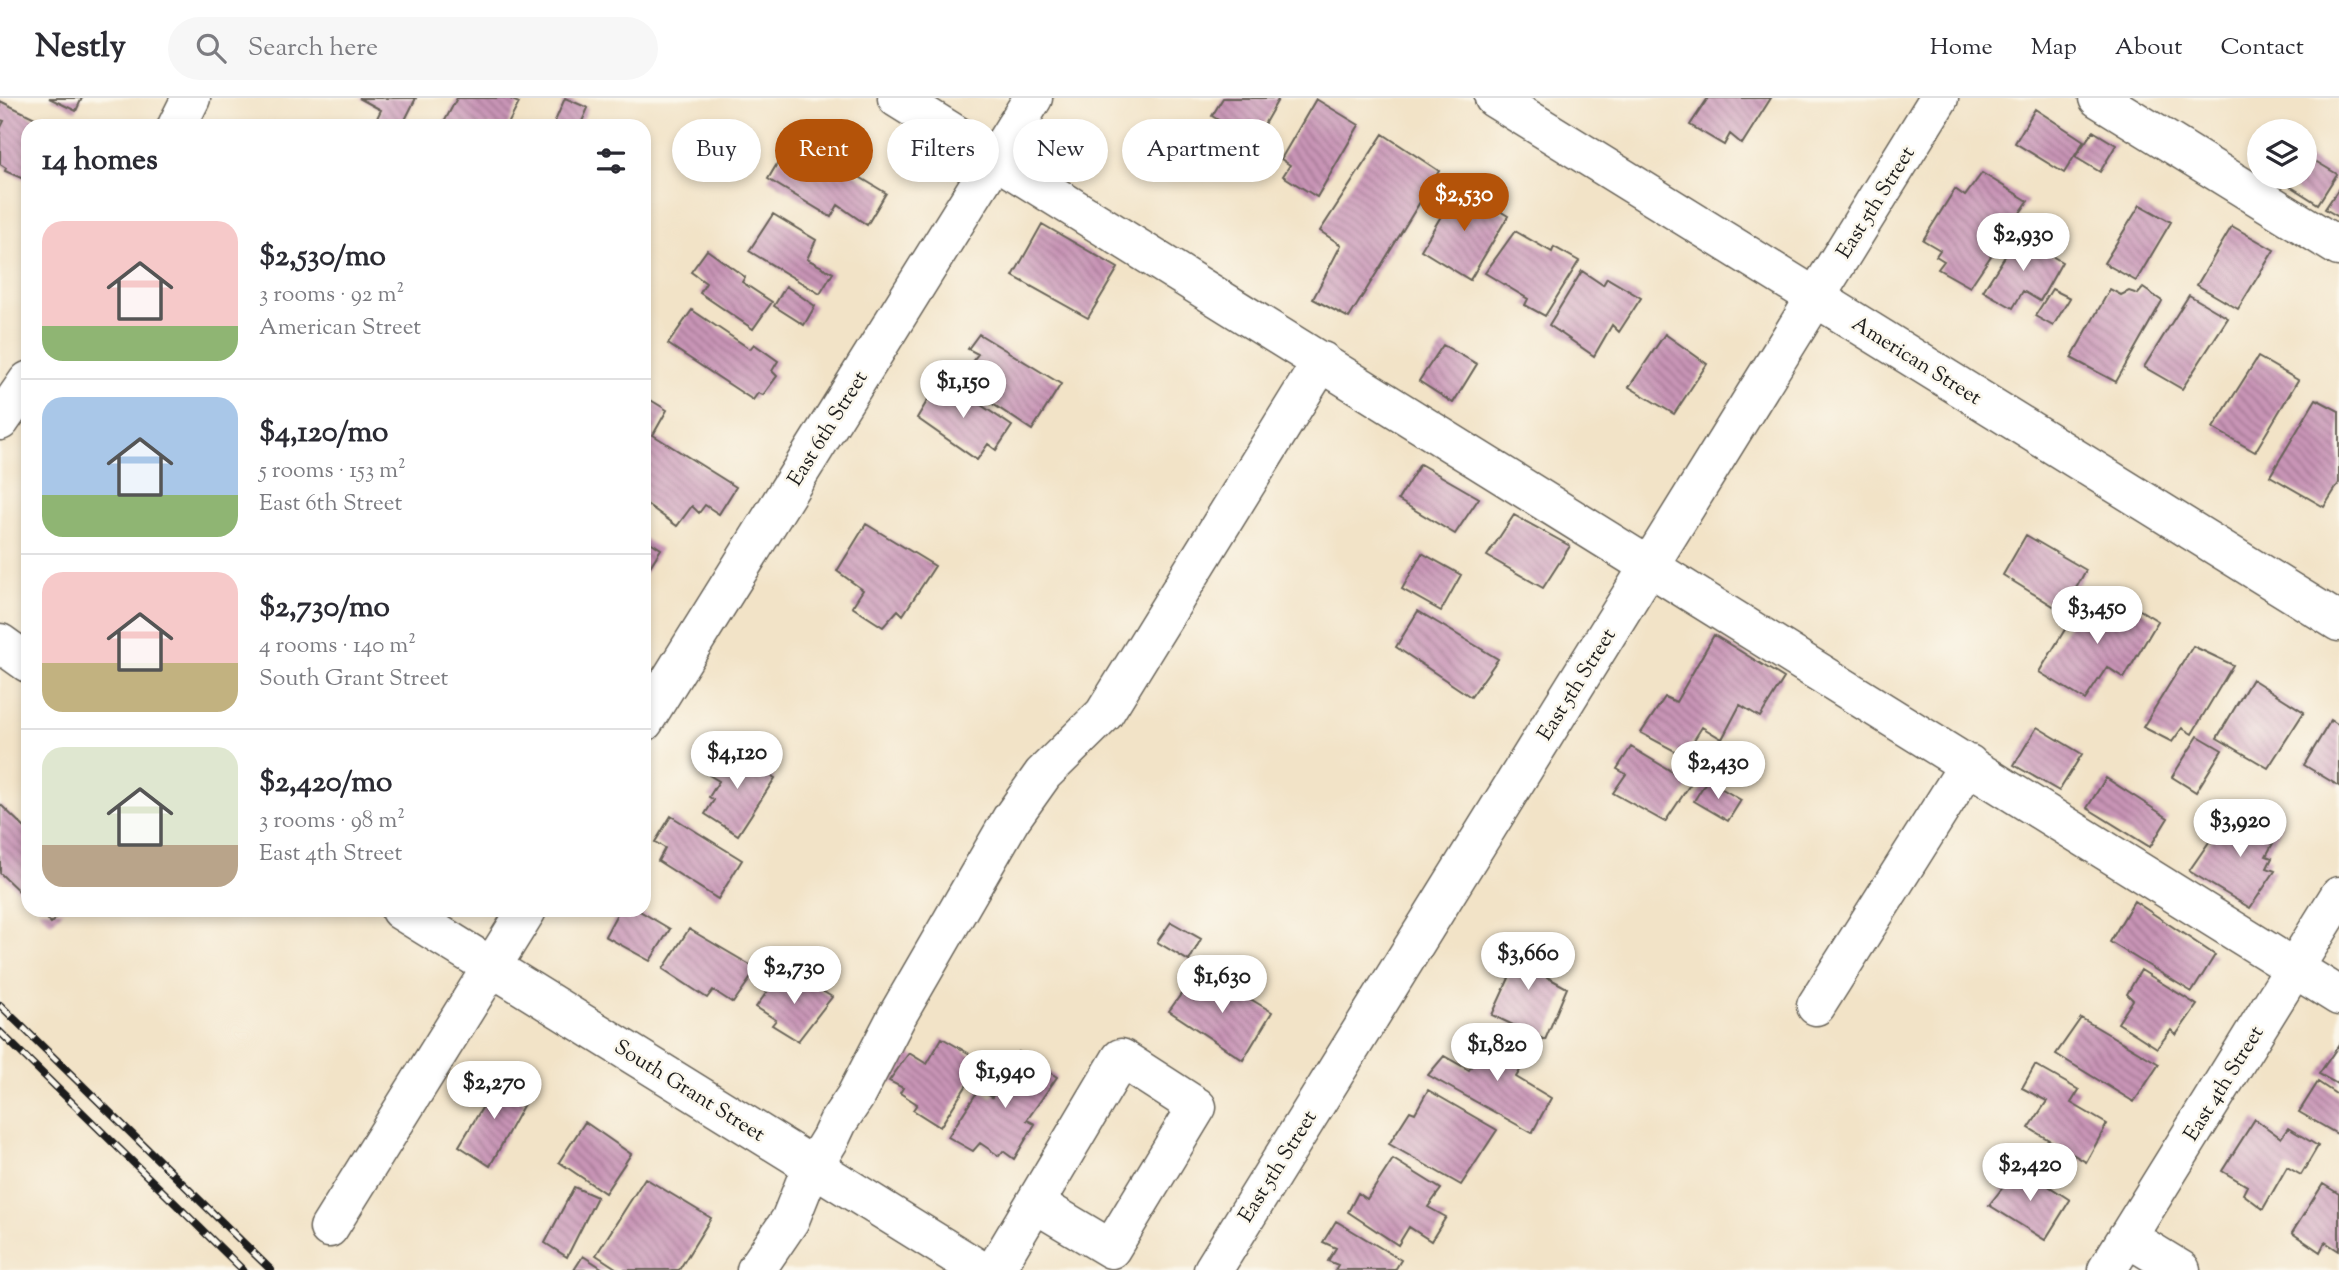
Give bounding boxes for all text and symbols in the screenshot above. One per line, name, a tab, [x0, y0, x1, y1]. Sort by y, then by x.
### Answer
search box	[168, 17, 658, 80]
text: Nestly	[35, 24, 126, 72]
icon: search	[192, 29, 230, 67]
text: Search here	[248, 30, 378, 67]
text: Home	[1930, 31, 1993, 65]
text: Map	[2031, 31, 2077, 65]
text: About	[2115, 31, 2182, 65]
text: Contact	[2220, 31, 2304, 65]
chip: Buy	[672, 119, 761, 182]
chip: Rent	[775, 119, 873, 182]
chip: Filters	[887, 119, 999, 182]
chip: New	[1013, 119, 1108, 182]
chip: Apartment	[1122, 119, 1284, 182]
map controls	[2247, 119, 2317, 189]
button: layers	[2247, 119, 2317, 189]
text: 14 homes	[42, 140, 158, 183]
street label: East 5th Street	[1830, 141, 1923, 265]
icon: filters	[592, 142, 630, 180]
pin: $2,530	[1407, 174, 1521, 233]
text: $2,530	[1435, 179, 1493, 212]
pin: $2,930	[1966, 214, 2080, 273]
text: $2,930	[1993, 219, 2053, 252]
text: $2,530/mo	[259, 236, 386, 279]
icon: home	[98, 249, 182, 333]
text: 3 rooms · 92 m²	[259, 279, 404, 312]
street label: American Street	[1845, 310, 1987, 414]
text: American Street	[259, 312, 421, 345]
pin: $1,150	[906, 360, 1020, 420]
street label: East 6th Street	[781, 366, 876, 492]
text: $1,150	[936, 366, 990, 399]
text: $4,120/mo	[259, 412, 388, 455]
icon: home	[98, 425, 182, 509]
text: 5 rooms · 153 m²	[259, 455, 406, 488]
text: East 6th Street	[259, 488, 402, 521]
text: $2,730/mo	[259, 587, 390, 630]
pin: $3,450	[2040, 587, 2154, 646]
text: $3,450	[2068, 592, 2126, 625]
icon: home	[98, 600, 182, 684]
street label: East 5th Street	[1531, 623, 1624, 747]
text: 4 rooms · 140 m²	[259, 630, 416, 663]
text: South Grant Street	[259, 663, 448, 696]
pin: $4,120	[680, 732, 794, 791]
text: $4,120	[707, 737, 767, 770]
pin: $2,430	[1661, 742, 1775, 801]
text: $2,430	[1687, 747, 1749, 780]
text: $2,420/mo	[259, 762, 392, 805]
icon: home	[98, 775, 182, 859]
pin: $3,920	[2183, 800, 2297, 859]
text: 3 rooms · 98 m²	[259, 805, 405, 838]
text: $3,920	[2210, 805, 2270, 838]
text: East 4th Street	[259, 838, 402, 871]
pin: $3,660	[1471, 932, 1585, 992]
text: $3,660	[1497, 938, 1559, 971]
pin: $2,730	[737, 946, 851, 1006]
text: $2,730	[763, 952, 825, 985]
pin: $1,630	[1165, 956, 1279, 1015]
text: $1,630	[1193, 961, 1251, 994]
street label: East 4th Street	[2177, 1021, 2272, 1148]
pin: $1,820	[1440, 1024, 1554, 1083]
text: $1,820	[1467, 1029, 1527, 1062]
street label: South Grant Street	[608, 1033, 770, 1150]
pin: $1,940	[948, 1051, 1062, 1110]
text: $1,940	[975, 1056, 1035, 1089]
pin: $2,270	[437, 1062, 551, 1121]
text: $2,270	[463, 1067, 525, 1100]
street label: East 5th Street	[1232, 1105, 1325, 1229]
pin: $2,420	[1973, 1144, 2087, 1203]
text: $2,420	[1998, 1149, 2062, 1182]

